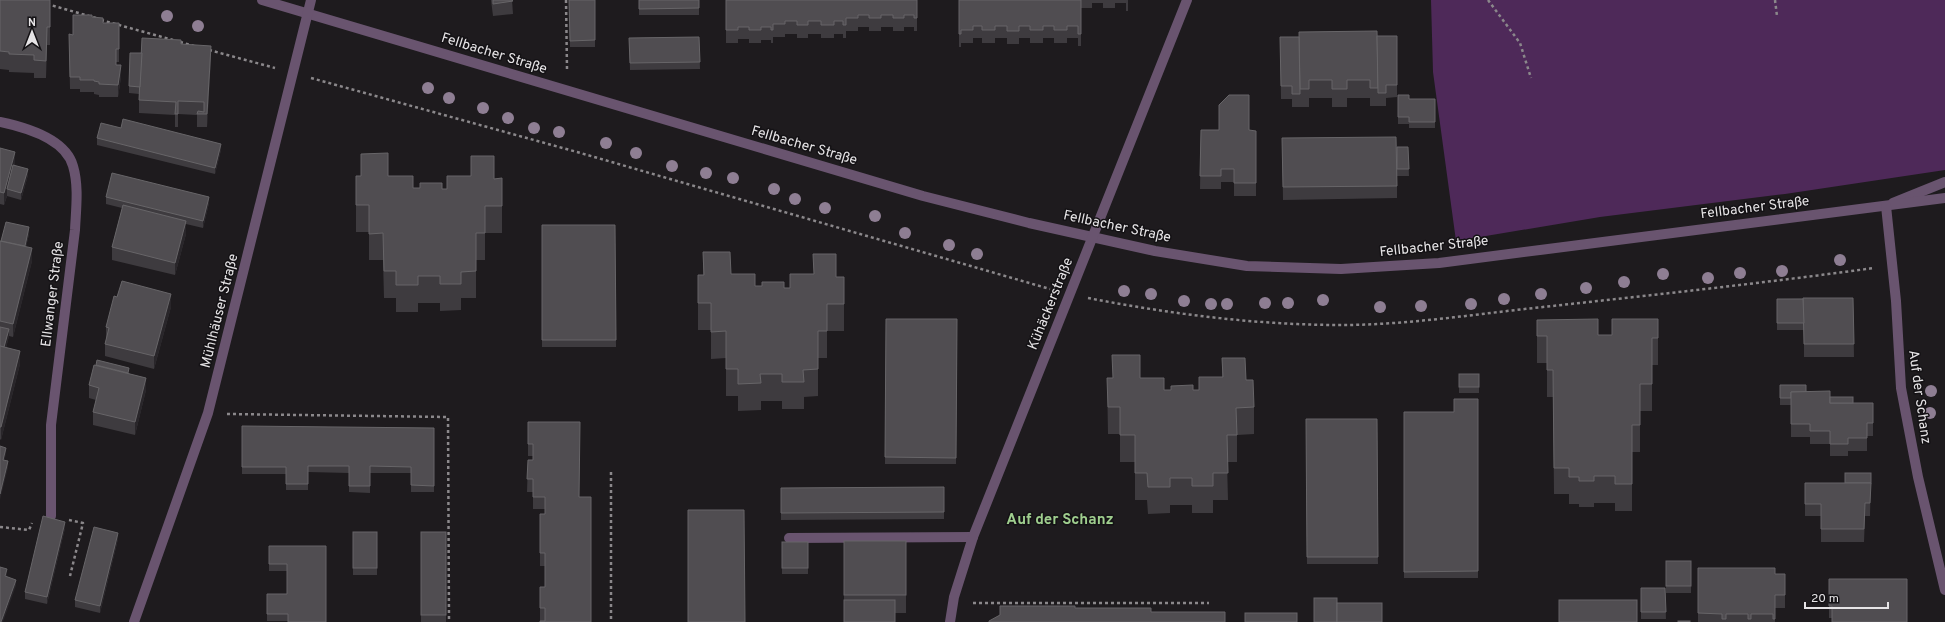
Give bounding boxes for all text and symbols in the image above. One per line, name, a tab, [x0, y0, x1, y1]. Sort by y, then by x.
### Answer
north arrow	[12, 12, 52, 52]
text: N	[28, 16, 36, 30]
street label: Fellbacher Straße	[439, 30, 549, 78]
street label: Fellbacher Straße	[749, 123, 859, 169]
street label: Fellbacher Straße	[1700, 193, 1810, 223]
street label: Fellbacher Straße	[1062, 207, 1172, 247]
street label: Fellbacher Straße	[1379, 233, 1489, 261]
street label: Ellwanger Straße	[38, 240, 68, 348]
street label: Mühlhäuser Straße	[198, 252, 242, 370]
street label: Kühäckerstraße	[1025, 255, 1077, 353]
street label: Auf der Schanz	[1904, 349, 1934, 445]
district label: Auf der Schanz	[1006, 511, 1114, 530]
scale bar	[1805, 584, 1888, 610]
text: 20 m	[1811, 591, 1839, 607]

